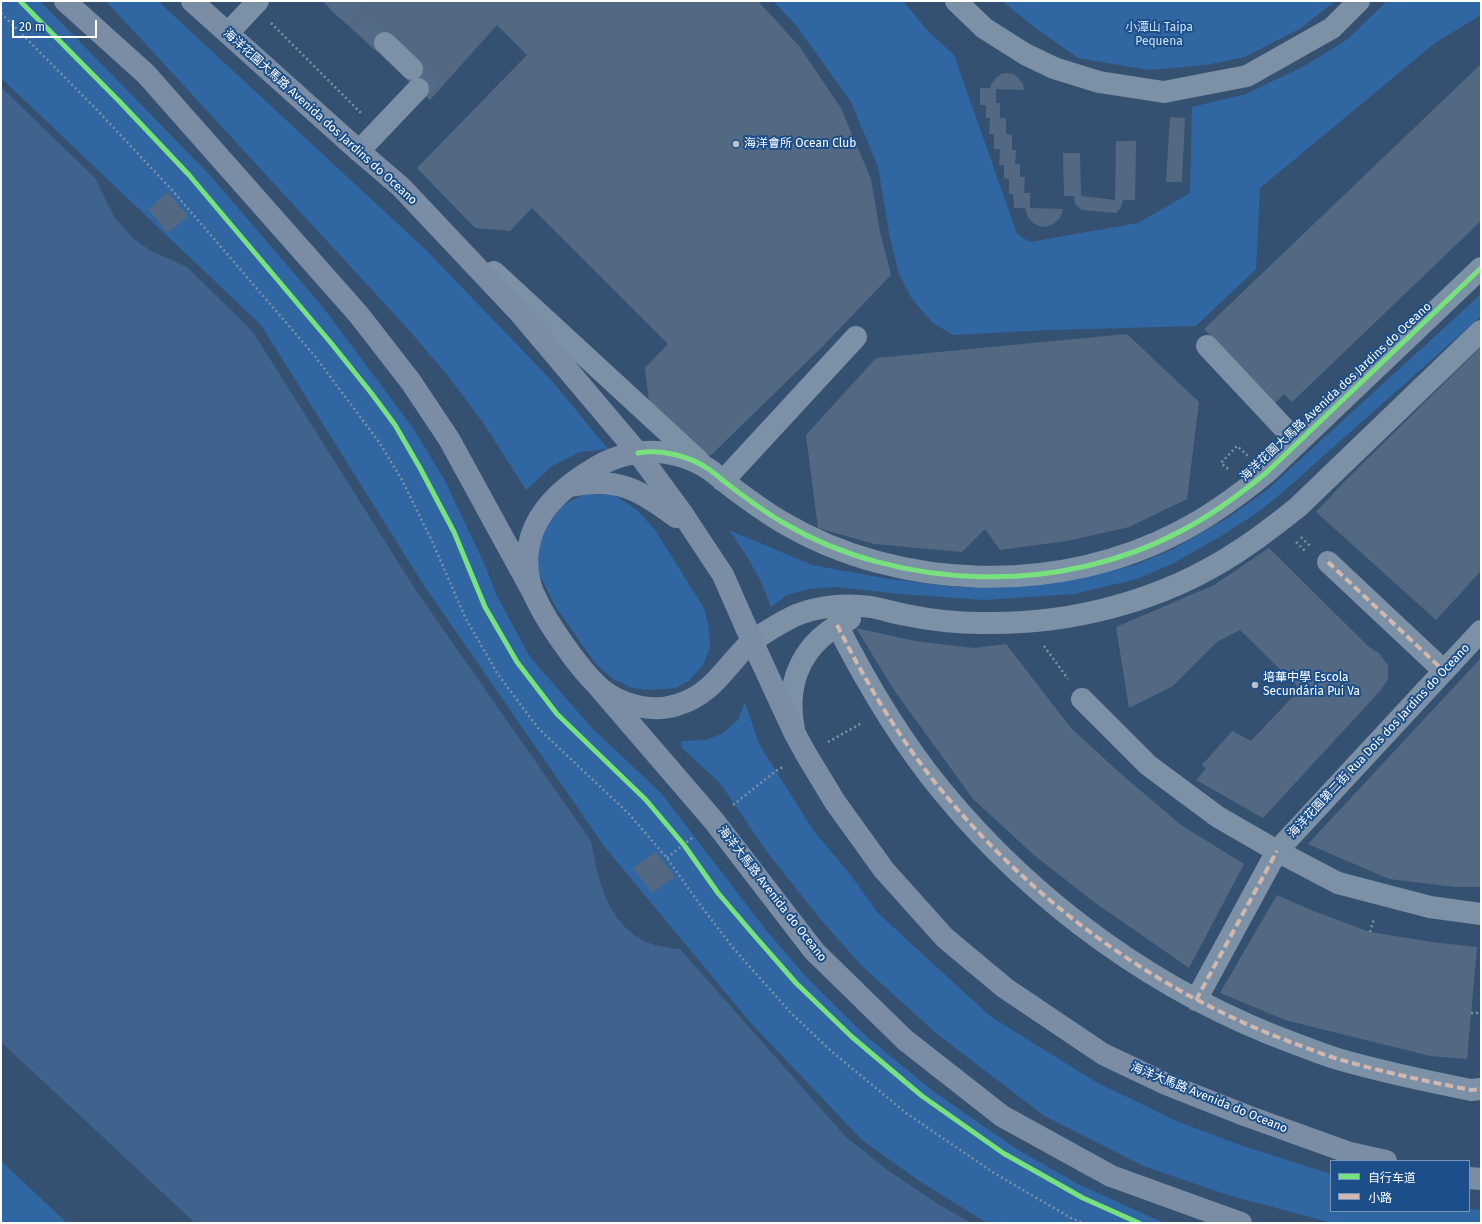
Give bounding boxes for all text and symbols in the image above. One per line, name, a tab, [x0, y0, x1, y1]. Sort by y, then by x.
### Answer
scale bar	[14, 12, 99, 38]
text: 20 m	[19, 20, 45, 34]
park label: 小潭山 Taipa Pequena	[1125, 21, 1193, 49]
street label: 海洋花園大馬路 Avenida dos Jardins do Oceano	[220, 26, 420, 208]
place label: 海洋會所 Ocean Club	[744, 137, 856, 151]
marker: 海洋會所 Ocean Club	[731, 139, 741, 149]
street label: 海洋花園大馬路 Avenida dos Jardins do Oceano	[1238, 300, 1434, 484]
street label: 海洋花園第二街 Rua Dois dos Jardins do Oceano	[1285, 641, 1473, 841]
place label: 培華中學 Escola Secundária Pui Va	[1263, 671, 1360, 699]
marker: 培華中學 Escola Secundária Pui Va	[1250, 680, 1260, 690]
street label: 海洋大馬路 Avenida do Oceano	[715, 823, 829, 965]
street label: 海洋大馬路 Avenida do Oceano	[1128, 1060, 1290, 1136]
legend	[1330, 1160, 1470, 1212]
text: 自行车道	[1368, 1171, 1416, 1185]
text: 小路	[1368, 1191, 1392, 1205]

